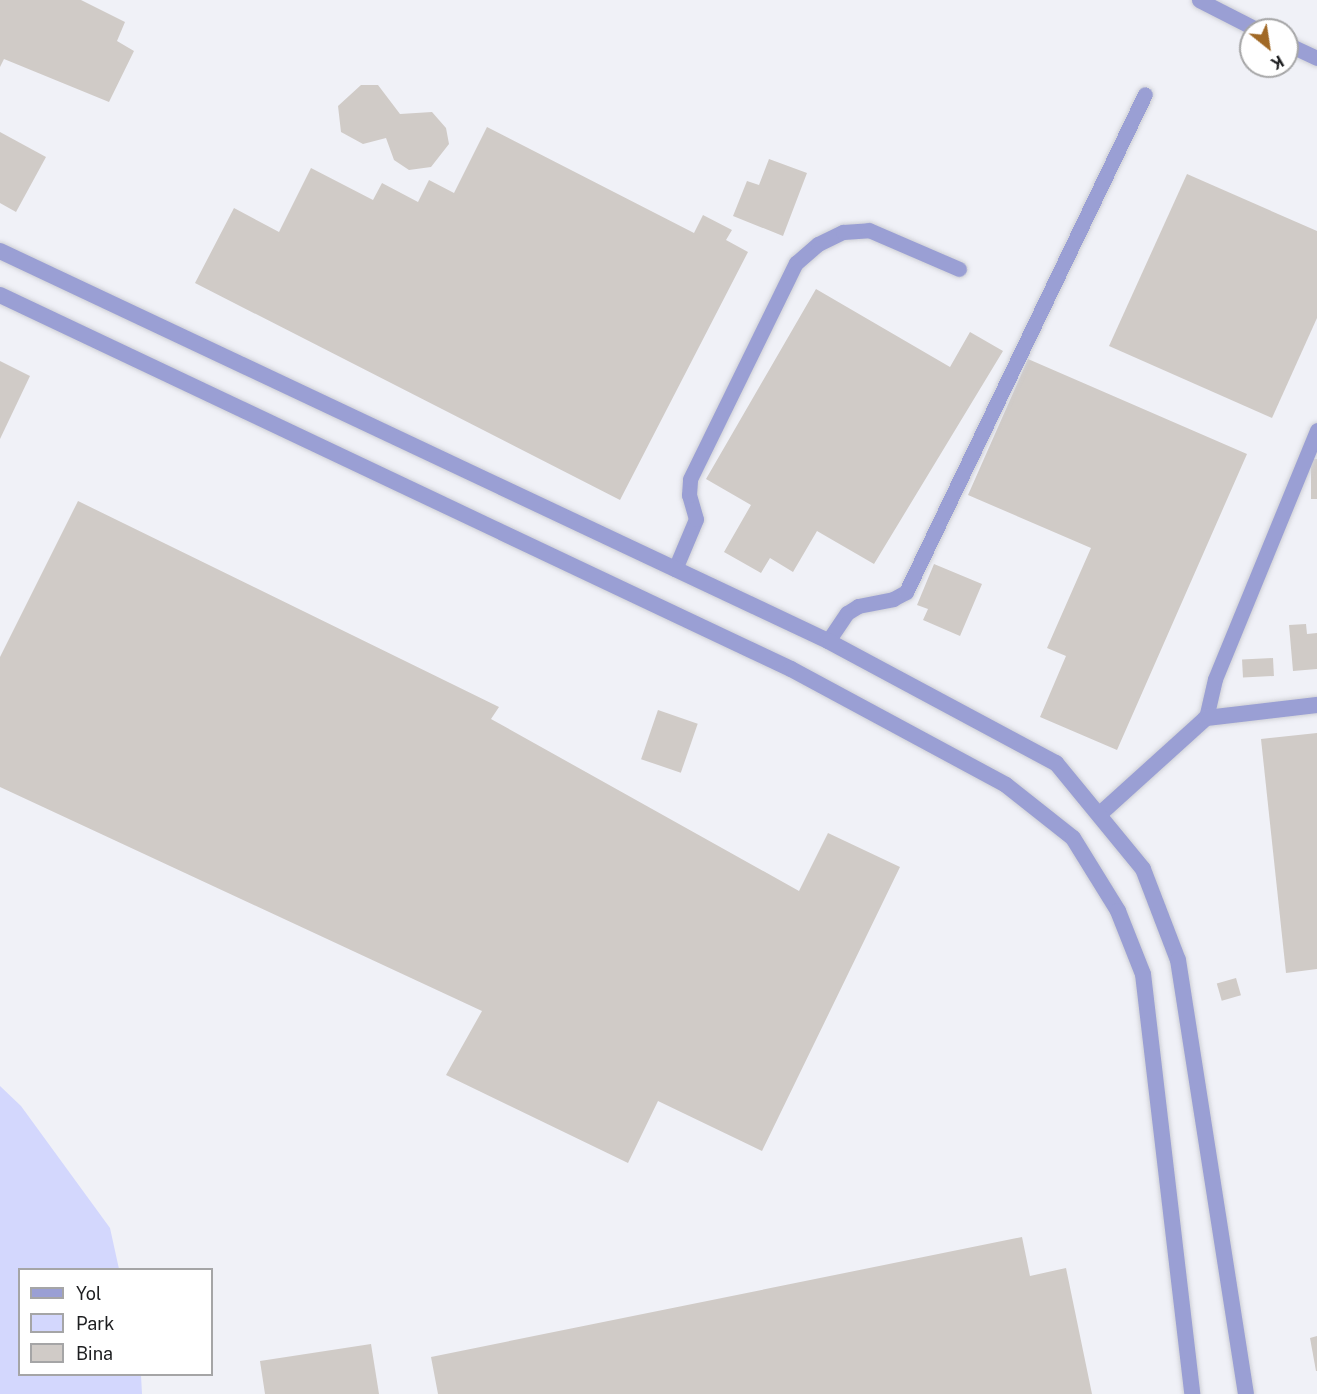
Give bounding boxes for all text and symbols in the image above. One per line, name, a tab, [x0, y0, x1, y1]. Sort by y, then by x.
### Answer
north arrow	[1239, 18, 1299, 78]
text: K	[1268, 51, 1287, 73]
legend	[18, 1268, 213, 1376]
text: Yol	[76, 1283, 101, 1304]
text: Park	[76, 1313, 114, 1334]
text: Bina	[76, 1343, 113, 1364]

